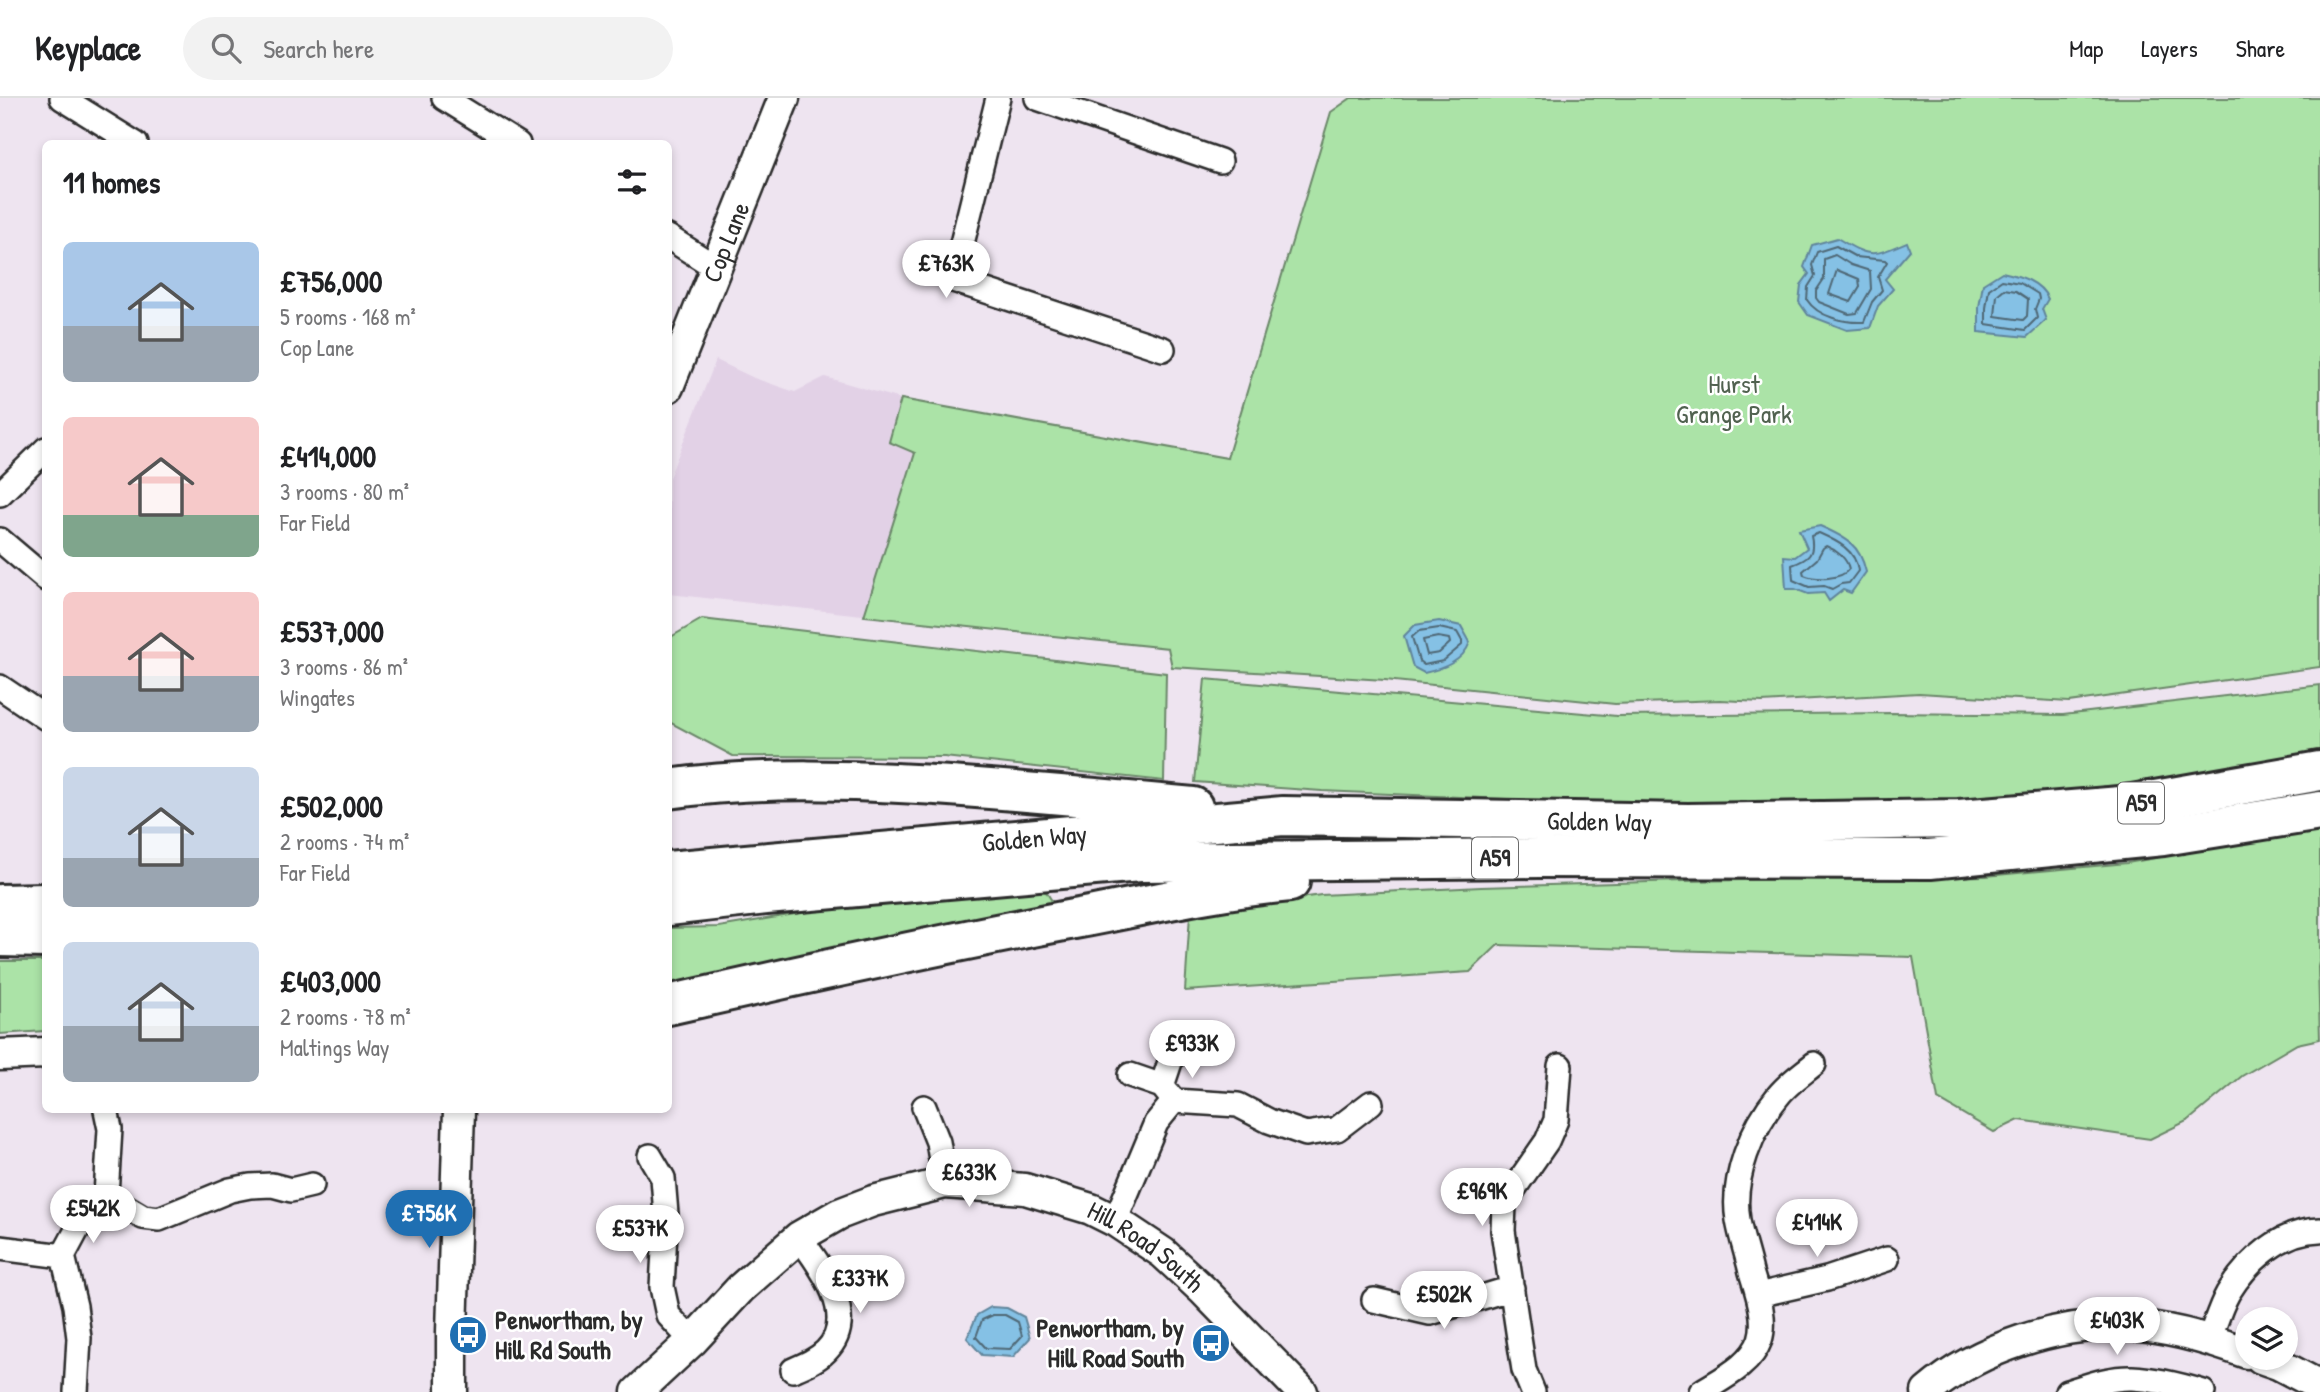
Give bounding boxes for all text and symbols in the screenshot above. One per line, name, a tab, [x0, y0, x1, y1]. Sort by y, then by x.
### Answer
search box	[183, 17, 673, 80]
text: Keyplace	[35, 26, 141, 70]
icon: search	[207, 29, 245, 67]
text: Search here	[263, 31, 374, 66]
text: Map	[2069, 32, 2103, 64]
text: Layers	[2141, 32, 2198, 64]
text: Share	[2236, 32, 2285, 64]
text: 11 homes	[63, 162, 160, 202]
icon: filters	[613, 163, 651, 201]
street label: Cop Lane	[694, 197, 758, 287]
pin: £763K	[897, 240, 995, 300]
text: £763K	[918, 247, 974, 278]
text: £756,000	[280, 261, 382, 301]
icon: home	[119, 270, 203, 354]
text: 5 rooms · 168 m²	[280, 301, 416, 332]
text: Cop Lane	[280, 332, 354, 363]
park label: Hurst Grange Park	[1676, 366, 1792, 431]
text: £414,000	[280, 436, 376, 476]
icon: home	[119, 445, 203, 529]
text: 3 rooms · 80 m²	[280, 476, 409, 507]
text: Far Field	[280, 507, 350, 538]
text: £537,000	[280, 611, 384, 651]
icon: home	[119, 620, 203, 704]
text: 3 rooms · 86 m²	[280, 651, 408, 682]
text: Wingates	[280, 682, 355, 713]
road number: A59	[2118, 782, 2164, 824]
text: £502,000	[280, 786, 383, 826]
icon: home	[119, 795, 203, 879]
street label: Golden Way	[1547, 803, 1652, 839]
street label: Golden Way	[980, 816, 1089, 860]
text: 2 rooms · 74 m²	[280, 826, 409, 857]
road number: A59	[1472, 838, 1518, 878]
text: Far Field	[280, 857, 350, 888]
text: £403,000	[280, 961, 381, 1001]
icon: home	[119, 970, 203, 1054]
text: 2 rooms · 78 m²	[280, 1001, 411, 1032]
pin: £933K	[1143, 1020, 1241, 1080]
text: £933K	[1165, 1027, 1219, 1058]
text: Maltings Way	[280, 1032, 390, 1063]
pin: £633K	[920, 1150, 1018, 1209]
text: £633K	[942, 1156, 996, 1187]
pin: £969K	[1433, 1168, 1531, 1228]
text: £969K	[1457, 1175, 1507, 1206]
pin: £542K	[44, 1186, 142, 1245]
pin: £756K	[380, 1190, 478, 1250]
text: £542K	[66, 1192, 120, 1223]
street label: Hill Road South	[1082, 1192, 1212, 1300]
text: £756K	[402, 1197, 456, 1228]
pin: £414K	[1768, 1200, 1866, 1259]
pin: £537K	[591, 1206, 689, 1265]
text: £414K	[1792, 1206, 1842, 1237]
text: £537K	[612, 1212, 668, 1243]
pin: £337K	[811, 1256, 909, 1315]
text: £337K	[832, 1262, 888, 1293]
pin: £502K	[1395, 1272, 1493, 1331]
text: £502K	[1416, 1278, 1472, 1309]
pin: £403K	[2068, 1298, 2166, 1357]
place label: Penwortham, by Hill Rd South	[495, 1302, 643, 1367]
text: £403K	[2090, 1304, 2144, 1335]
map controls	[2235, 1307, 2298, 1370]
button: layers	[2235, 1307, 2298, 1370]
place label: Penwortham, by Hill Road South	[1036, 1310, 1184, 1375]
bus stop icon: Penwortham, by Hill Rd South	[447, 1314, 489, 1356]
bus stop icon: Penwortham, by Hill Road South	[1190, 1322, 1232, 1364]

